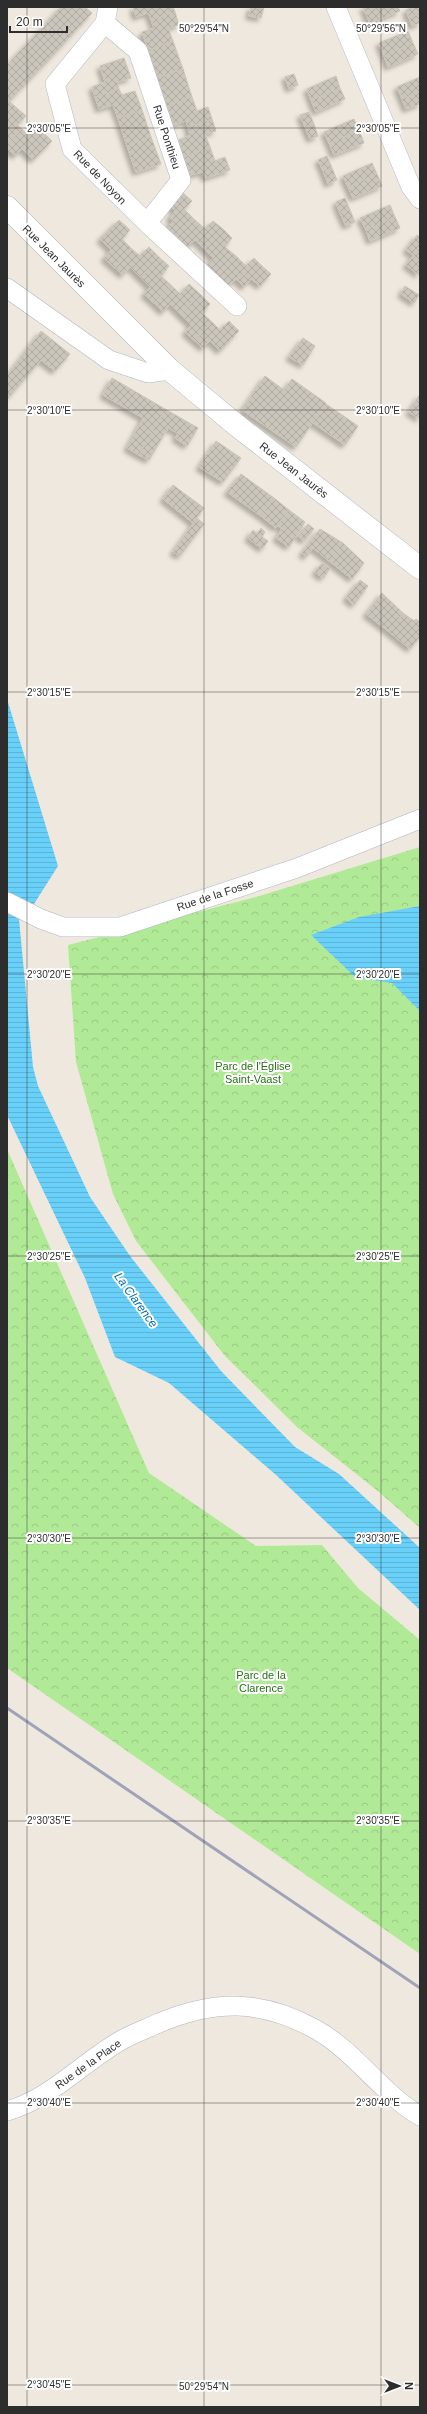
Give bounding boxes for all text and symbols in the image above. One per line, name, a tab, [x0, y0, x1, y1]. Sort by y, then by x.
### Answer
scale bar	[10, 8, 67, 34]
text: 20 m	[16, 15, 43, 29]
text: 50°29'54"N	[179, 23, 229, 34]
text: 50°29'56"N	[356, 23, 406, 34]
street label: Rue Ponthieu	[151, 103, 183, 171]
text: 2°30'05"E	[27, 123, 71, 134]
text: 2°30'05"E	[356, 123, 400, 134]
street label: Rue de Noyon	[71, 148, 129, 206]
street label: Rue Jean Jaurès	[20, 222, 88, 290]
text: 2°30'10"E	[27, 405, 71, 416]
text: 2°30'10"E	[356, 405, 400, 416]
street label: Rue Jean Jaurès	[258, 440, 331, 501]
text: 2°30'15"E	[27, 687, 71, 698]
text: 2°30'15"E	[356, 687, 400, 698]
street label: Rue de la Fosse	[175, 877, 255, 913]
text: 2°30'20"E	[27, 969, 71, 980]
text: 2°30'20"E	[356, 969, 400, 980]
park label: Parc de l'Église Saint-Vaast	[215, 1060, 291, 1085]
text: 2°30'25"E	[27, 1251, 71, 1262]
text: 2°30'25"E	[356, 1251, 400, 1262]
water label: La Clarence	[111, 1270, 161, 1331]
text: 2°30'30"E	[27, 1533, 71, 1544]
text: 2°30'30"E	[356, 1533, 400, 1544]
park label: Parc de la Clarence	[236, 1669, 287, 1694]
text: 2°30'35"E	[27, 1815, 71, 1826]
text: 2°30'35"E	[356, 1815, 400, 1826]
street label: Rue de la Place	[53, 2037, 123, 2091]
text: 2°30'40"E	[27, 2097, 71, 2108]
text: 2°30'40"E	[356, 2097, 400, 2108]
north arrow	[379, 2366, 419, 2406]
text: 2°30'45"E	[27, 2379, 71, 2390]
text: 50°29'54"N	[179, 2381, 229, 2392]
text: N	[403, 2382, 415, 2390]

